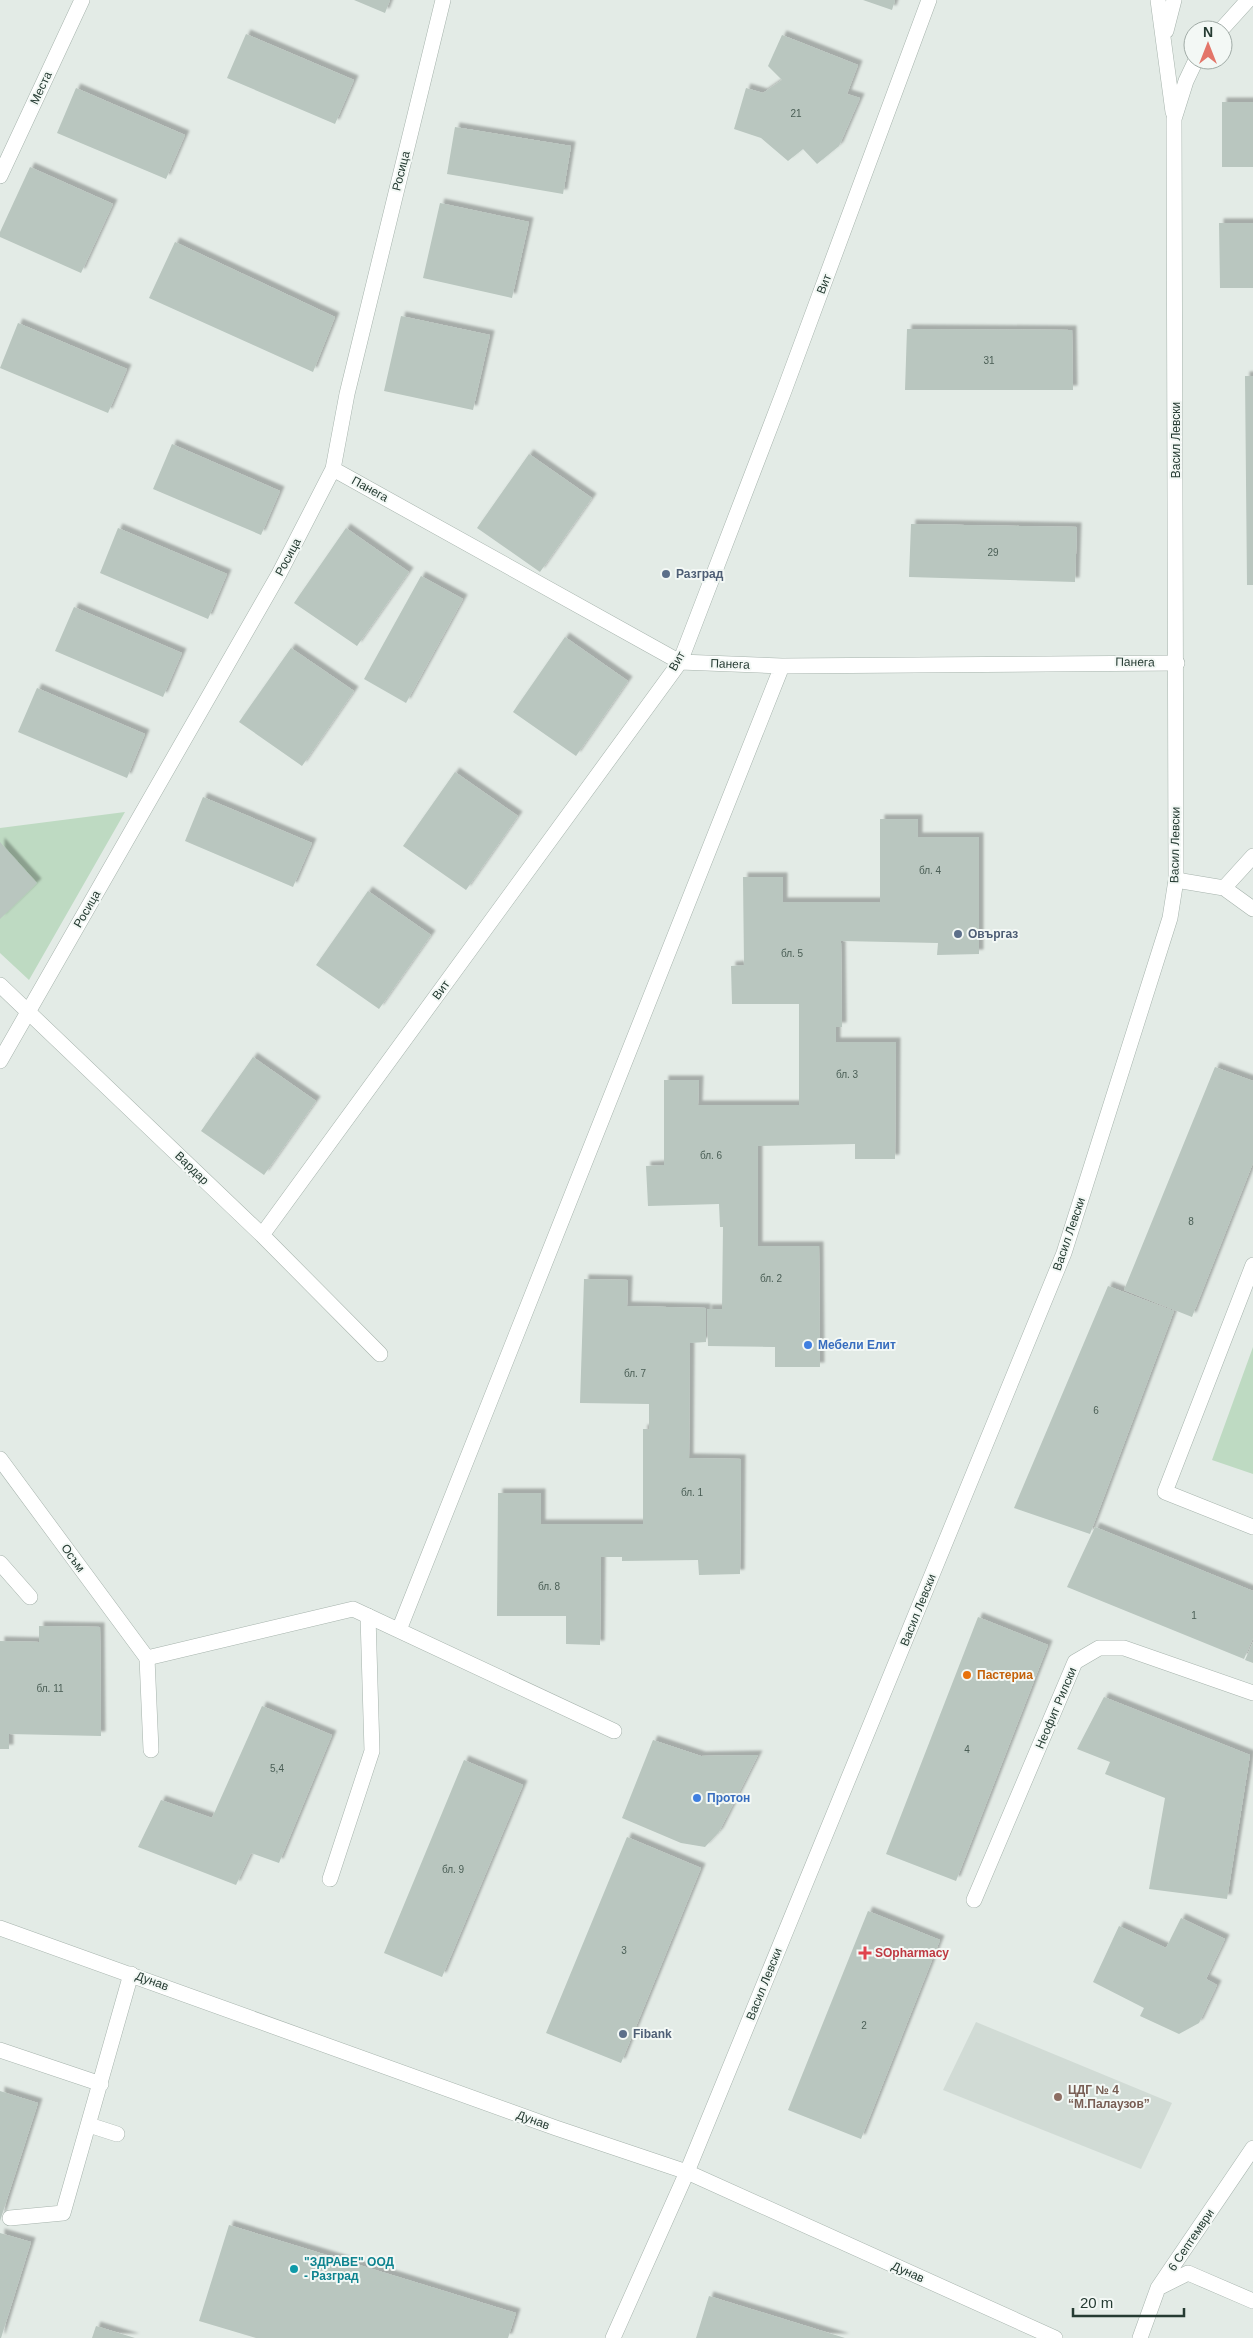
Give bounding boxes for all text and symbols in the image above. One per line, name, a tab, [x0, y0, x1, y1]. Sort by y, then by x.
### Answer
north arrow	[1183, 20, 1233, 70]
text: N	[1203, 24, 1213, 40]
street label: Места	[27, 69, 55, 107]
house number: 21	[790, 108, 802, 119]
street label: Росица	[389, 149, 413, 192]
street label: Вит	[814, 272, 834, 296]
house number: 31	[983, 355, 995, 366]
street label: Васил Левски	[1169, 402, 1183, 478]
street label: Панега	[349, 473, 391, 505]
street label: Росица	[272, 536, 304, 578]
house number: 29	[987, 547, 999, 558]
place label: Разград	[676, 567, 724, 581]
marker: Разград	[660, 568, 672, 580]
street label: Вит	[666, 648, 688, 673]
street label: Панега	[1115, 655, 1155, 669]
street label: Панега	[710, 656, 750, 672]
street label: Васил Левски	[1167, 807, 1183, 883]
house number: бл. 4	[919, 865, 942, 876]
street label: Росица	[71, 888, 103, 930]
place label: Овъргаз	[968, 927, 1018, 941]
marker: Овъргаз	[952, 928, 964, 940]
house number: бл. 5	[781, 948, 804, 959]
street label: Вит	[429, 977, 453, 1002]
house number: бл. 3	[836, 1069, 859, 1080]
street label: Вардар	[172, 1149, 212, 1188]
house number: бл. 6	[700, 1150, 723, 1161]
street label: Васил Левски	[1050, 1196, 1088, 1272]
house number: 8	[1188, 1216, 1194, 1227]
house number: бл. 2	[760, 1273, 783, 1284]
place label: Мебели Елит	[818, 1338, 896, 1352]
marker: Мебели Елит	[802, 1339, 814, 1351]
house number: бл. 7	[624, 1368, 647, 1379]
house number: 6	[1093, 1405, 1099, 1416]
house number: бл. 1	[681, 1487, 704, 1498]
street label: Осъм	[58, 1541, 88, 1575]
street label: Васил Левски	[897, 1572, 939, 1648]
house number: бл. 8	[538, 1581, 561, 1592]
house number: 1	[1191, 1610, 1197, 1621]
street label: Неофит Рилски	[1033, 1665, 1079, 1751]
place label: Пастериа	[977, 1668, 1033, 1682]
marker: Пастериа	[961, 1669, 973, 1681]
house number: бл. 11	[36, 1683, 64, 1694]
house number: 4	[964, 1744, 970, 1755]
house number: 5,4	[270, 1763, 284, 1774]
place label: Протон	[707, 1791, 750, 1805]
marker: Протон	[691, 1792, 703, 1804]
house number: бл. 9	[442, 1864, 465, 1875]
house number: 3	[621, 1945, 627, 1956]
street label: Васил Левски	[743, 1946, 785, 2022]
place label: SOpharmacy	[875, 1946, 949, 1960]
marker: SOpharmacy	[859, 1947, 871, 1959]
street label: Дунав	[134, 1969, 170, 1993]
house number: 2	[861, 2020, 867, 2031]
place label: Fibank	[633, 2027, 672, 2041]
marker: Fibank	[617, 2028, 629, 2040]
place label: ЦДГ № 4 “М.Палаузов”	[1068, 2083, 1150, 2111]
marker: ЦДГ № 4 “М.Палаузов”	[1052, 2091, 1064, 2103]
street label: Дунав	[515, 2108, 551, 2132]
street label: 6 Септември	[1165, 2206, 1217, 2274]
place label: "ЗДРАВЕ" ООД - Разград	[304, 2255, 395, 2283]
street label: Дунав	[890, 2259, 926, 2285]
marker: "ЗДРАВЕ" ООД - Разград	[288, 2263, 300, 2275]
scale bar	[1073, 2286, 1184, 2318]
text: 20 m	[1080, 2294, 1113, 2311]

